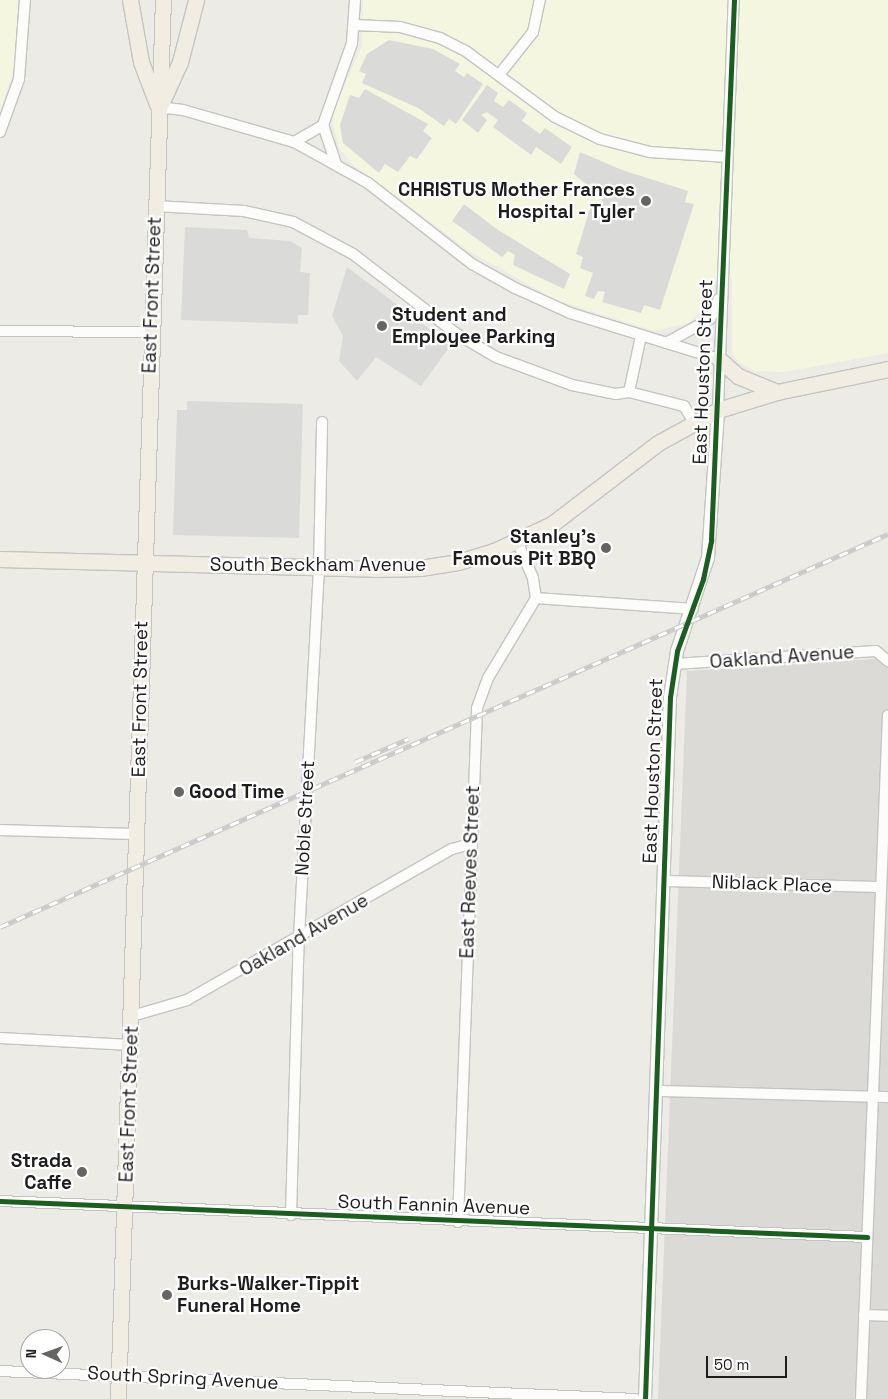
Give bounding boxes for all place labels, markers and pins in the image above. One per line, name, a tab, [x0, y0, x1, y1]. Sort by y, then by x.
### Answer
place label: CHRISTUS Mother Frances Hospital - Tyler	[398, 179, 635, 223]
marker: CHRISTUS Mother Frances Hospital - Tyler	[639, 194, 653, 208]
place label: Student and Employee Parking	[392, 304, 555, 348]
marker: Student and Employee Parking	[376, 320, 388, 332]
place label: Stanley's Famous Pit BBQ	[453, 526, 596, 570]
marker: Stanley's Famous Pit BBQ	[600, 542, 612, 554]
place label: Good Time	[189, 781, 285, 803]
marker: Good Time	[173, 786, 185, 798]
place label: Strada Caffe	[11, 1150, 72, 1194]
marker: Strada Caffe	[76, 1166, 88, 1178]
place label: Burks-Walker-Tippit Funeral Home	[177, 1273, 359, 1317]
marker: Burks-Walker-Tippit Funeral Home	[161, 1289, 173, 1301]

